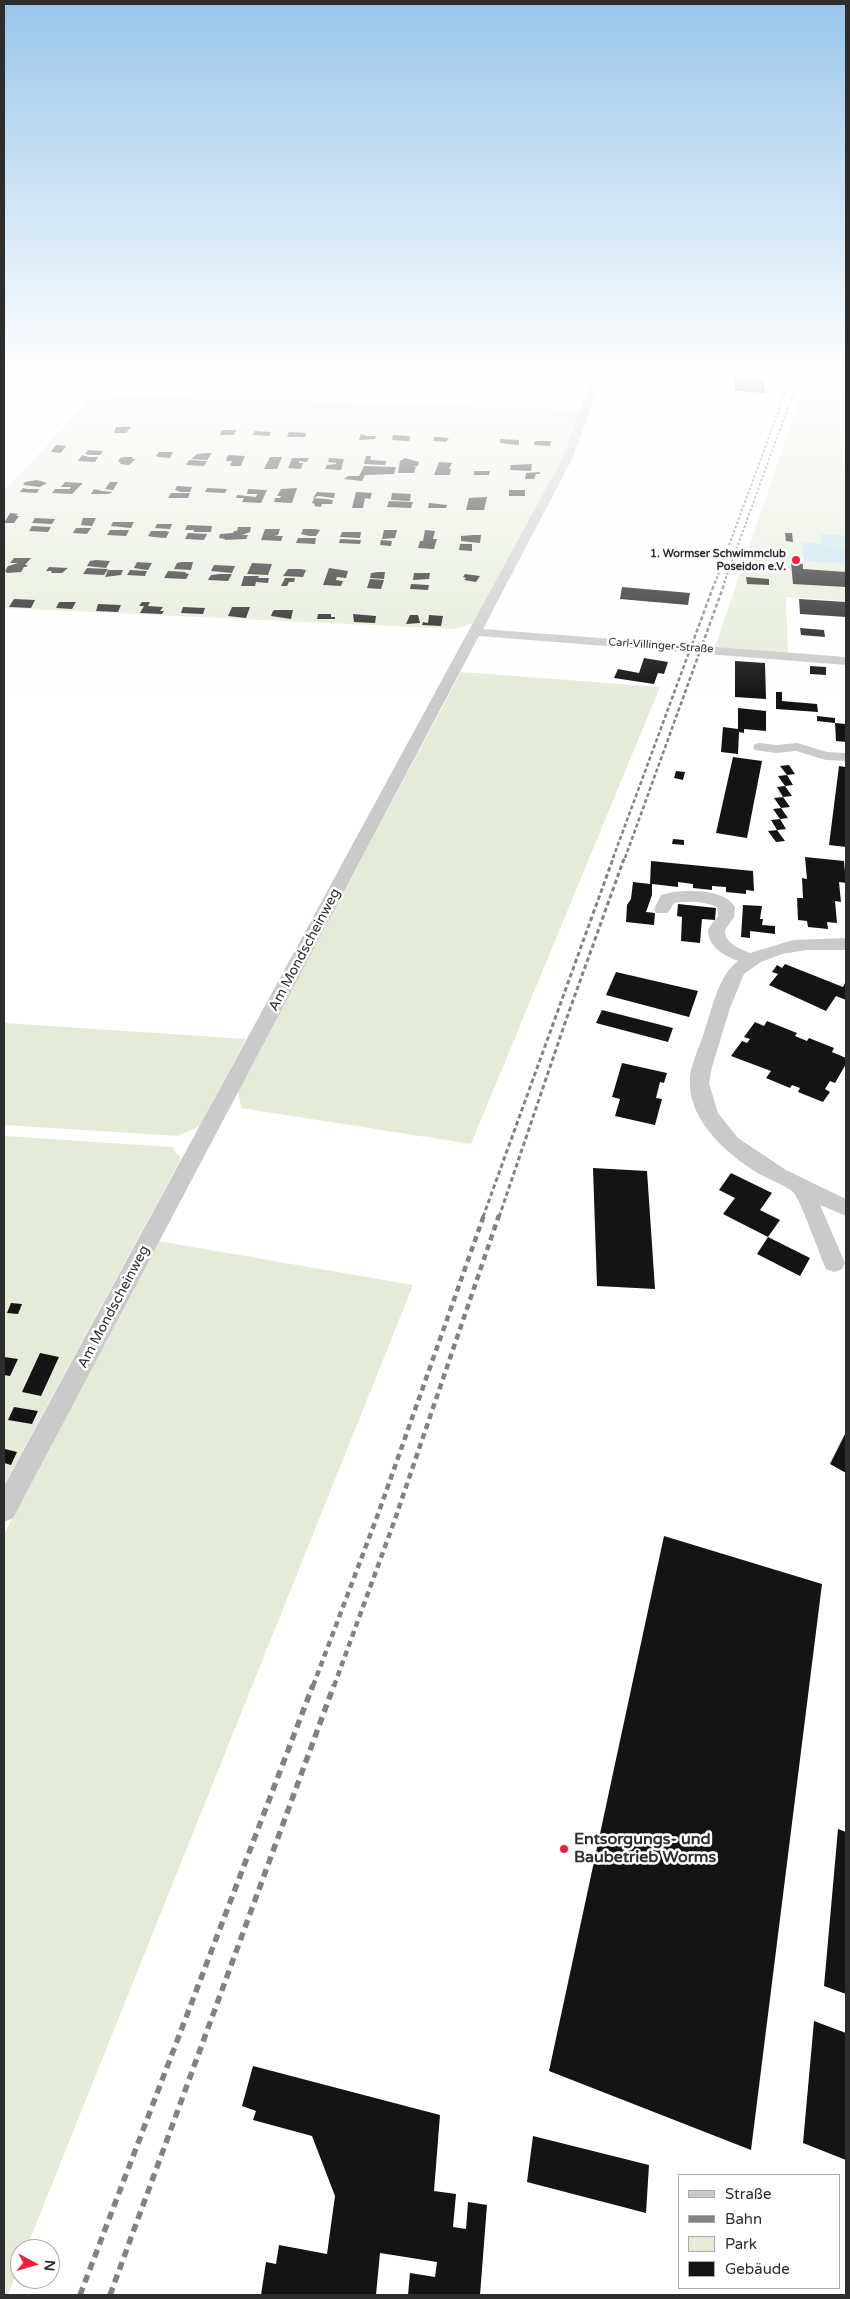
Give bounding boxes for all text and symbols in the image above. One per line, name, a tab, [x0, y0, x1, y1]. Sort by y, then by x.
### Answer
place label: 1. Wormser Schwimmclub Poseidon e.V.	[650, 547, 786, 573]
marker: 1. Wormser Schwimmclub Poseidon e.V.	[790, 554, 802, 566]
street label: Carl-Villinger-Straße	[608, 636, 714, 656]
street label: Am Mondscheinweg	[266, 886, 344, 1014]
street label: Am Mondscheinweg	[75, 1243, 153, 1371]
place label: Entsorgungs- und Baubetrieb Worms	[574, 1830, 716, 1868]
marker: Entsorgungs- und Baubetrieb Worms	[558, 1843, 570, 1855]
legend	[678, 2174, 840, 2289]
text: Straße	[725, 2185, 771, 2203]
text: Bahn	[725, 2210, 762, 2228]
text: Park	[725, 2235, 757, 2253]
north arrow	[10, 2239, 60, 2289]
text: N	[40, 2259, 58, 2272]
text: Gebäude	[725, 2260, 790, 2278]

